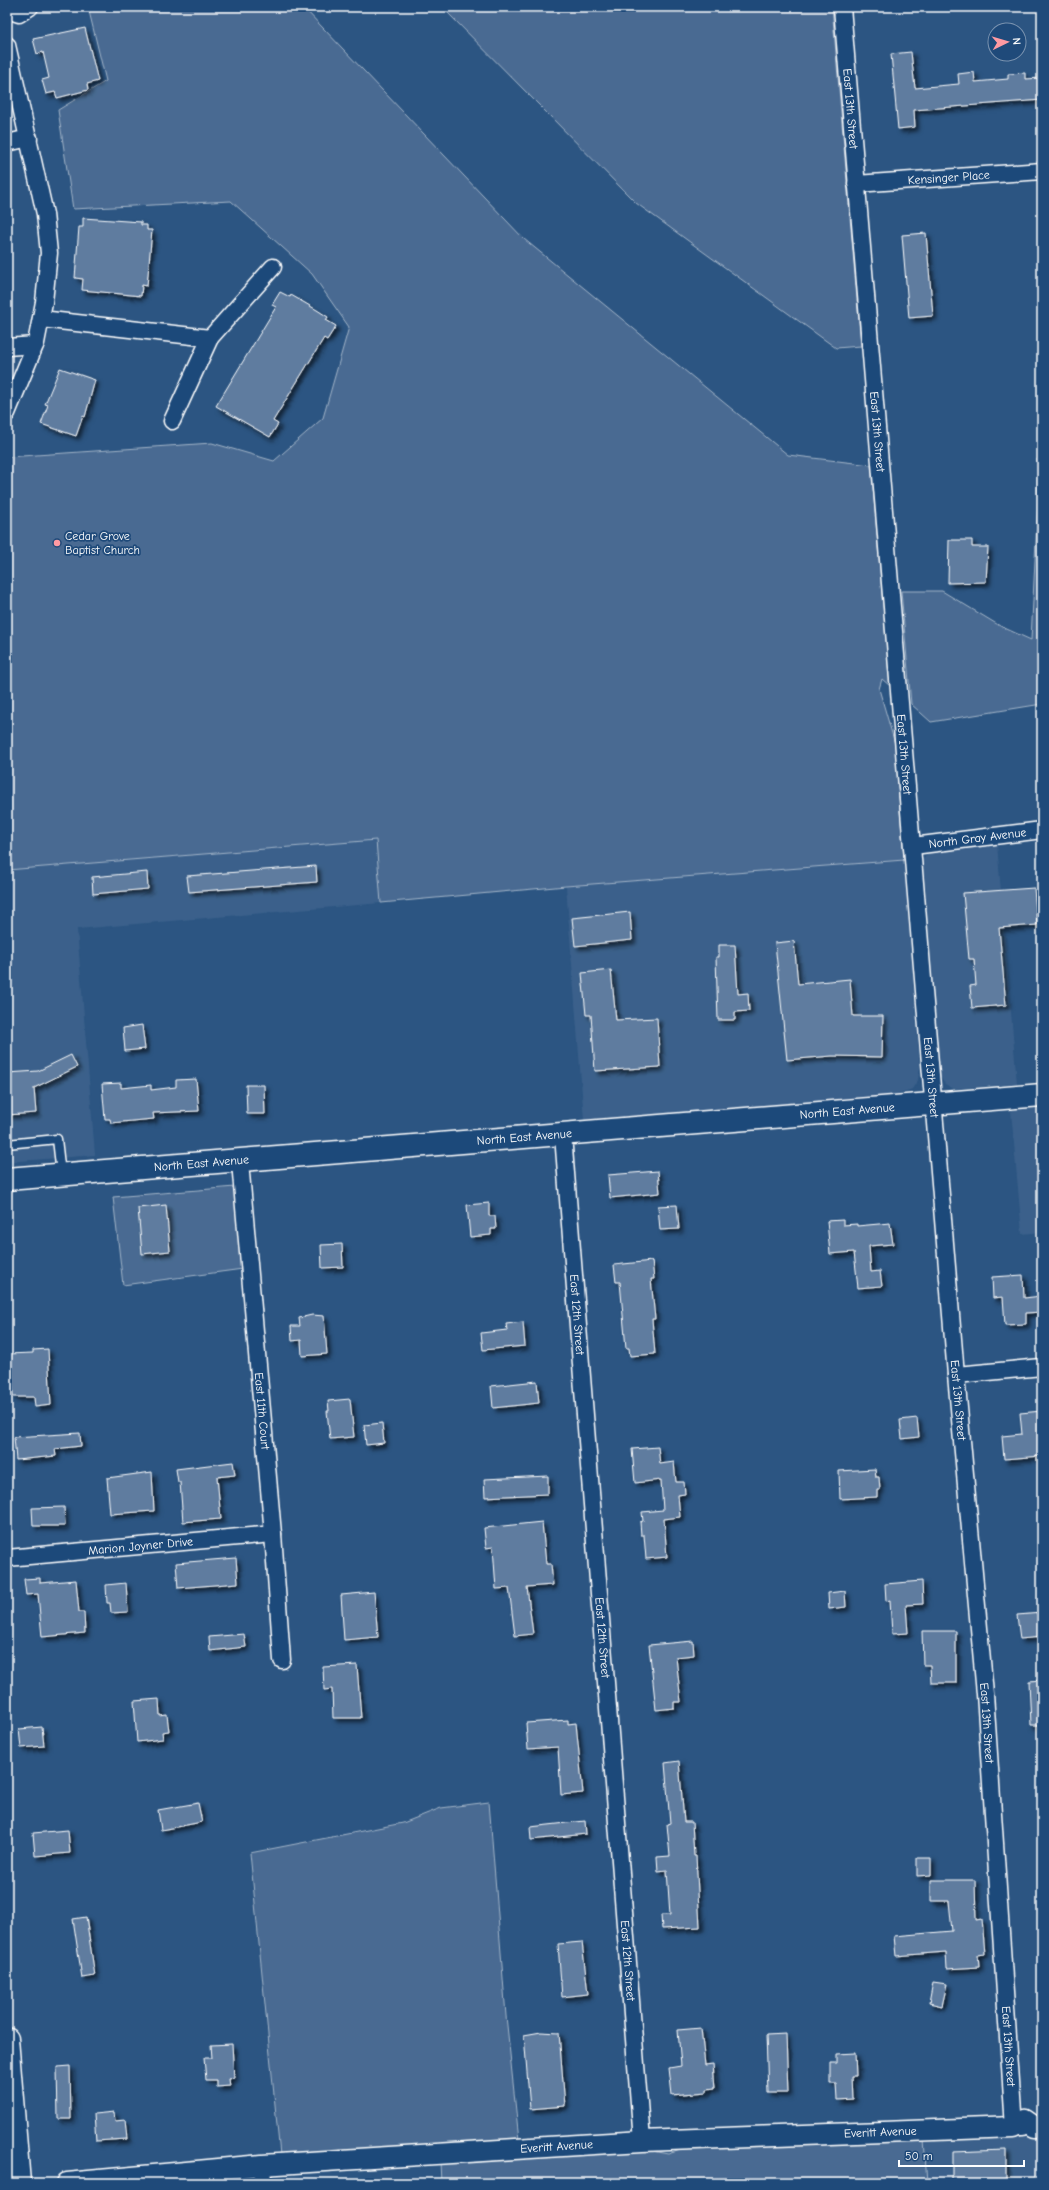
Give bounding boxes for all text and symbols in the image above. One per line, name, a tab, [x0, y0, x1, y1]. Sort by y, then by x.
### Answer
north arrow	[987, 22, 1027, 62]
text: N	[1010, 37, 1023, 45]
street label: East 13th Street	[840, 68, 861, 150]
street label: Kensinger Place	[907, 168, 990, 187]
street label: East 13th Street	[867, 391, 888, 473]
place label: Cedar Grove Baptist Church	[65, 529, 140, 557]
marker: Cedar Grove Baptist Church	[52, 538, 62, 548]
street label: East 13th Street	[894, 714, 915, 796]
street label: North Gray Avenue	[928, 825, 1027, 851]
street label: East 13th Street	[921, 1036, 942, 1119]
street label: North East Avenue	[799, 1100, 895, 1122]
street label: North East Avenue	[476, 1126, 572, 1148]
street label: North East Avenue	[153, 1152, 249, 1174]
street label: East 12th Street	[567, 1274, 587, 1356]
street label: East 13th Street	[948, 1359, 969, 1442]
street label: East 11th Court	[252, 1372, 273, 1451]
street label: Marion Joyner Drive	[87, 1534, 193, 1558]
street label: East 12th Street	[592, 1597, 613, 1679]
street label: East 13th Street	[977, 1682, 997, 1764]
street label: East 12th Street	[618, 1920, 638, 2002]
street label: East 13th Street	[999, 2005, 1018, 2087]
street label: Everitt Avenue	[843, 2124, 917, 2140]
street label: Everitt Avenue	[520, 2137, 593, 2156]
scale bar	[899, 2142, 1024, 2168]
text: 50 m	[905, 2149, 933, 2163]

